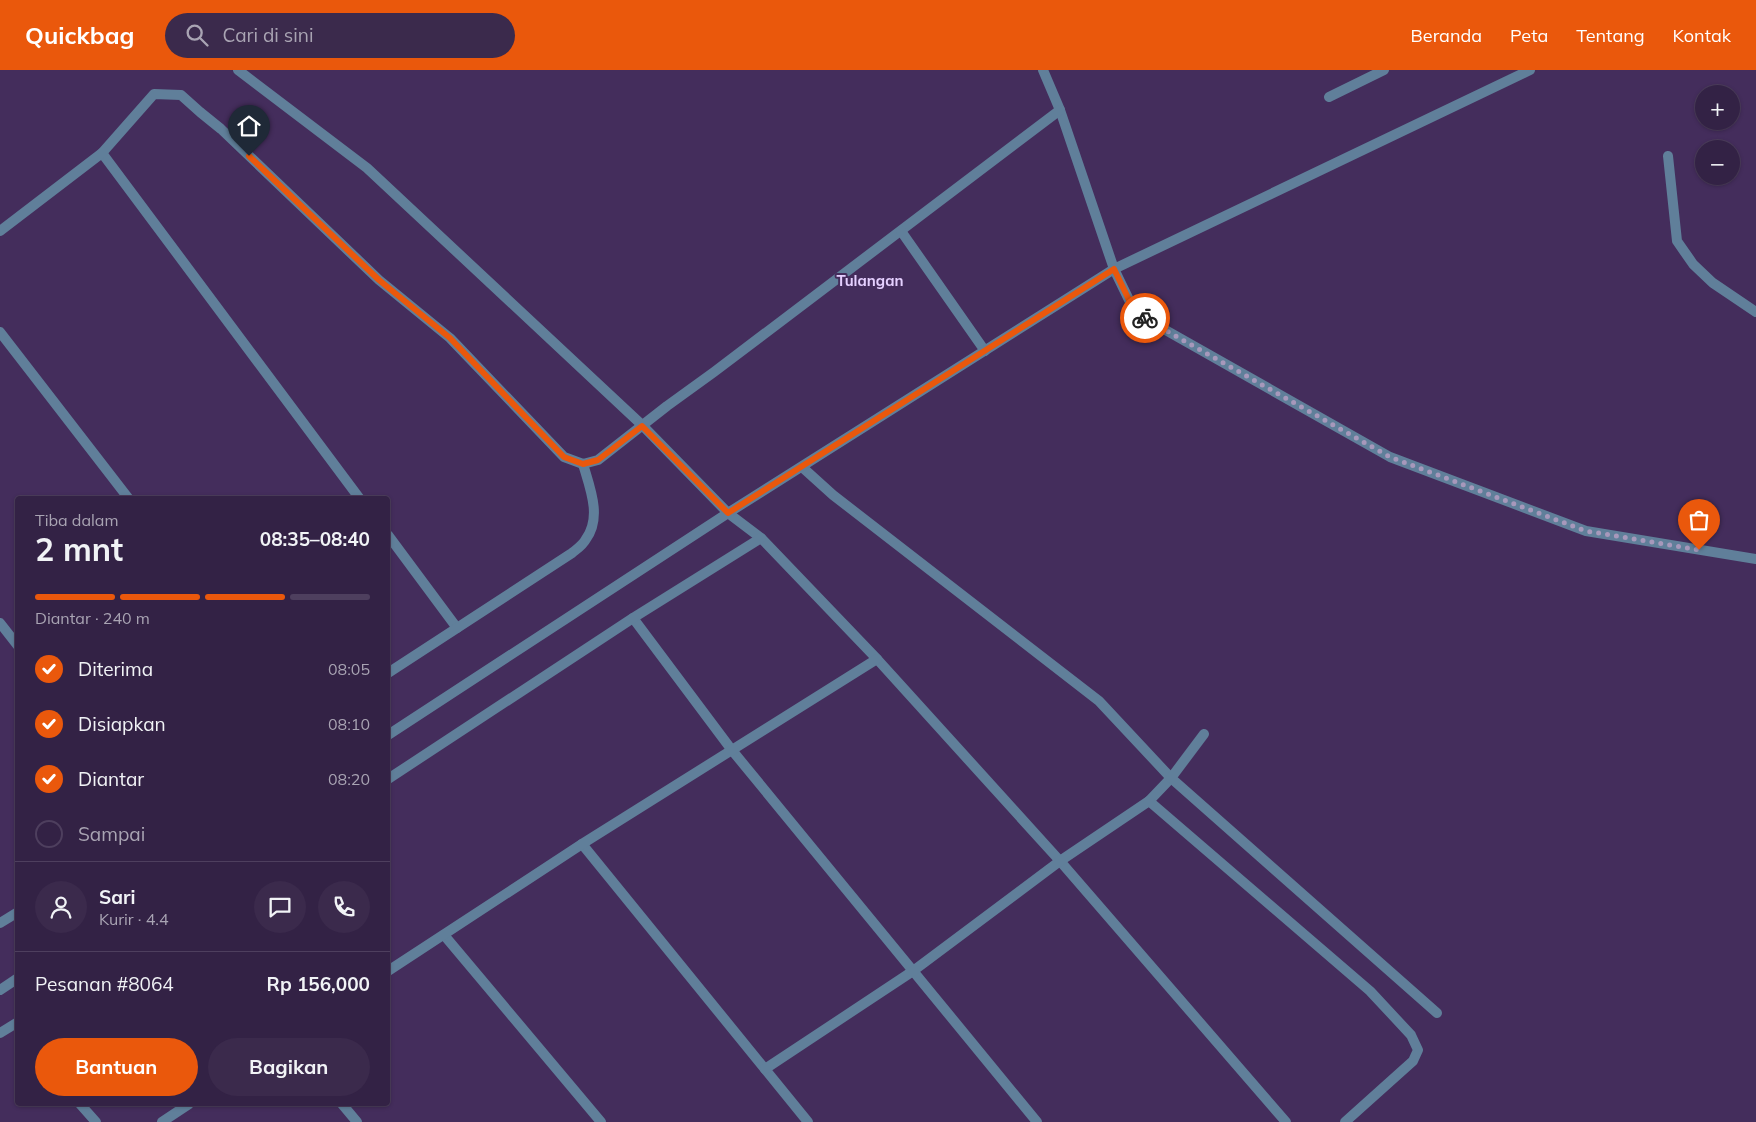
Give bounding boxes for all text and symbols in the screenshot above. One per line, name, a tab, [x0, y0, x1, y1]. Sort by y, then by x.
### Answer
search box	[165, 13, 515, 58]
text: Quickbag	[25, 20, 135, 50]
icon: search	[183, 21, 211, 49]
text: Cari di sini	[223, 23, 313, 47]
text: Beranda	[1411, 24, 1482, 47]
text: Peta	[1510, 24, 1548, 47]
text: Tentang	[1576, 24, 1645, 47]
text: Kontak	[1673, 24, 1731, 47]
map controls	[1695, 85, 1740, 185]
button: +	[1695, 85, 1740, 130]
pin	[228, 105, 270, 156]
icon: home	[235, 112, 263, 140]
button: −	[1695, 140, 1740, 185]
district label: Tulangan	[836, 271, 904, 290]
courier	[1120, 293, 1170, 343]
icon: bike	[1131, 304, 1159, 332]
pin	[1678, 499, 1720, 550]
icon: bag	[1685, 506, 1713, 534]
text: Tiba dalam	[35, 510, 119, 530]
text: 08:35–08:40	[260, 527, 370, 551]
text: 2 mnt	[35, 529, 123, 569]
text: Diantar · 240 m	[35, 608, 150, 628]
icon: check	[35, 655, 63, 683]
text: Diterima	[78, 657, 153, 681]
text: 08:05	[328, 659, 370, 679]
icon: check	[35, 710, 63, 738]
text: Disiapkan	[78, 712, 166, 736]
text: 08:10	[328, 714, 370, 734]
icon: check	[35, 765, 63, 793]
text: Diantar	[78, 767, 144, 791]
text: 08:20	[328, 769, 370, 789]
text: Sampai	[78, 822, 145, 846]
button: person	[35, 881, 87, 933]
button: chat	[254, 881, 306, 933]
button: phone	[318, 881, 370, 933]
text: Sari	[99, 885, 135, 909]
text: Kurir · 4.4	[99, 909, 169, 929]
text: Pesanan #8064	[35, 972, 174, 996]
text: Rp 156,000	[267, 972, 370, 996]
button: Bantuan	[35, 1038, 198, 1096]
button: Bagikan	[208, 1038, 370, 1096]

